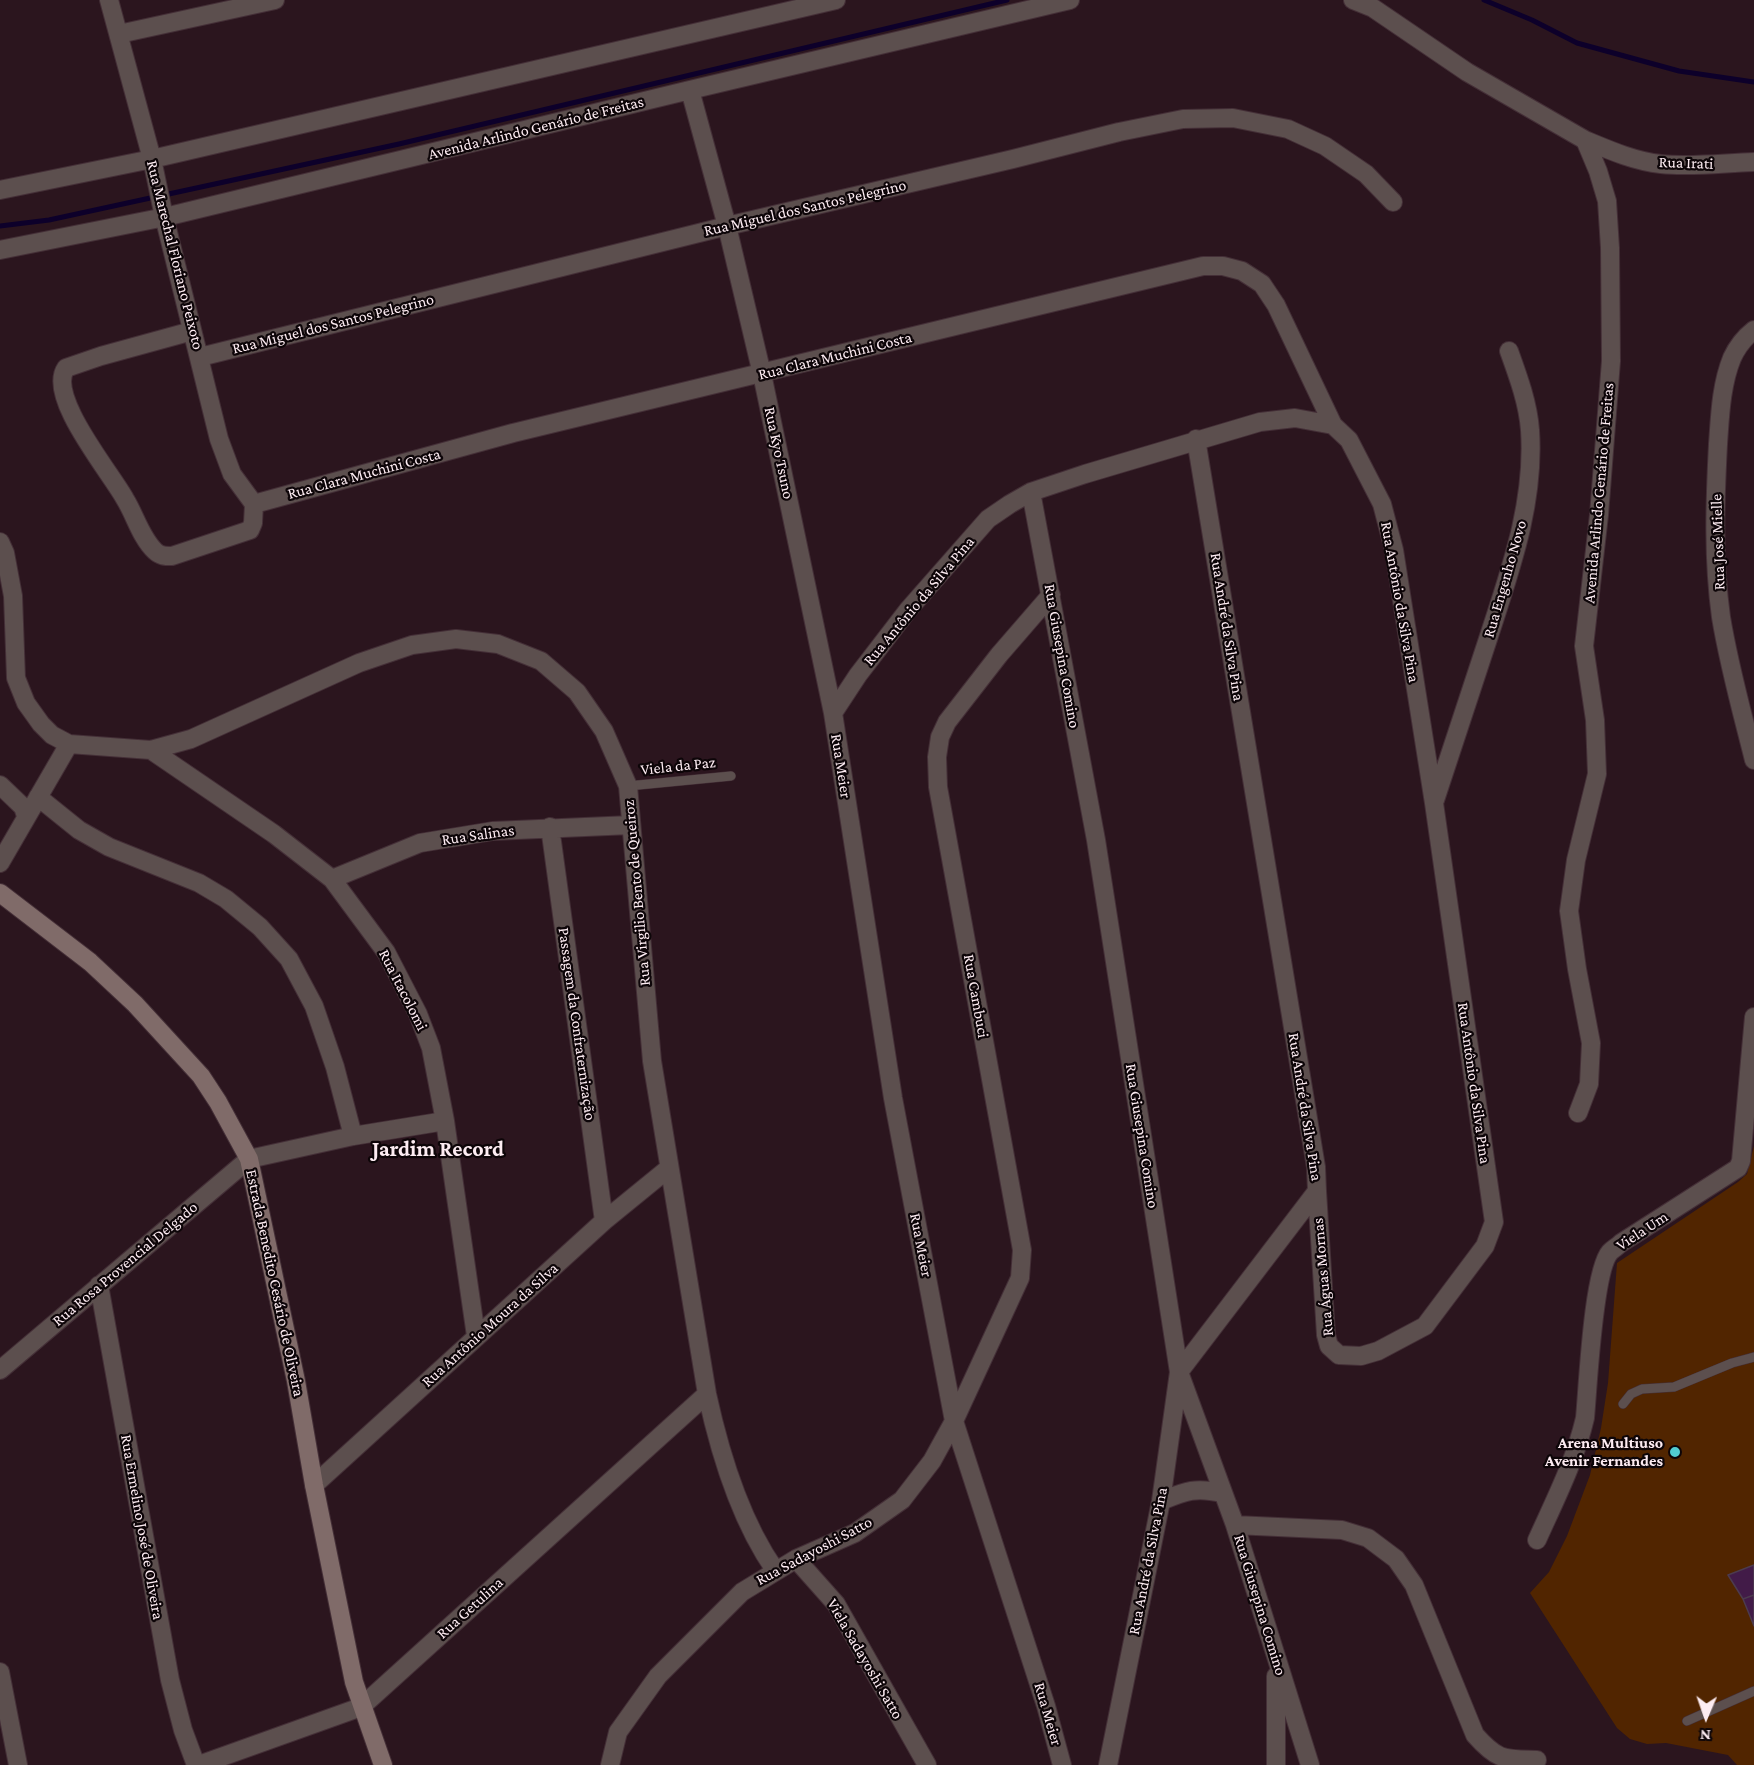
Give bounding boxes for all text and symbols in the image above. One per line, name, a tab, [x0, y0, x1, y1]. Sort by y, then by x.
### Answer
street label: Avenida Arlindo Genário de Freitas	[426, 92, 646, 164]
street label: Rua Irati	[1658, 152, 1714, 174]
street label: Rua Marechal Floriano Peixoto	[142, 158, 208, 352]
street label: Rua Miguel dos Santos Pelegrino	[702, 175, 908, 241]
street label: Rua Miguel dos Santos Pelegrino	[230, 290, 436, 358]
street label: Rua Clara Muchini Costa	[756, 328, 914, 384]
street label: Avenida Arlindo Genário de Freitas	[1580, 382, 1618, 604]
street label: Rua Kyo Tsuno	[760, 405, 798, 501]
street label: Rua Clara Muchini Costa	[285, 444, 443, 504]
street label: Rua José Mielle	[1707, 493, 1729, 591]
street label: Rua Engenho Novo	[1479, 518, 1531, 640]
street label: Rua Antônio da Silva Pina	[1376, 520, 1424, 684]
street label: Rua Antônio da Silva Pina	[859, 533, 979, 669]
street label: Rua André da Silva Pina	[1206, 552, 1248, 702]
street label: Rua Giusepina Comino	[1040, 582, 1084, 730]
street label: Rua Meier	[826, 733, 856, 799]
street label: Viela da Paz	[639, 753, 717, 779]
street label: Rua Virgilio Bento de Queiroz	[619, 799, 655, 987]
street label: Rua Salinas	[440, 820, 516, 850]
street label: Passagem da Confraternização	[554, 926, 600, 1122]
street label: Rua Itacolomi	[374, 946, 432, 1034]
street label: Rua Cambuci	[959, 953, 993, 1039]
street label: Rua Antônio da Silva Pina	[1453, 1001, 1495, 1165]
street label: Rua André da Silva Pina	[1284, 1032, 1326, 1182]
street label: Rua Giusepina Comino	[1121, 1062, 1163, 1210]
district label: Jardim Record	[372, 1136, 504, 1162]
street label: Estrada Benedito Cesário de Oliveira	[242, 1168, 308, 1398]
street label: Rua Rosa Provencial Delgado	[48, 1198, 202, 1330]
street label: Viela Um	[1612, 1207, 1672, 1255]
street label: Rua Meier	[905, 1211, 937, 1279]
street label: Rua Águas Mornas	[1308, 1217, 1338, 1337]
street label: Rua Antônio Moura da Silva	[418, 1259, 562, 1391]
street label: Rua Ermelino José de Oliveira	[116, 1433, 168, 1621]
place label: Arena Multiuso Avenir Fernandes	[1545, 1433, 1663, 1471]
marker: Arena Multiuso Avenir Fernandes	[1668, 1445, 1682, 1459]
street label: Rua André da Silva Pina	[1124, 1486, 1172, 1636]
street label: Rua Sadayoshi Satto	[753, 1512, 875, 1590]
street label: Rua Giusepina Comino	[1229, 1532, 1291, 1678]
street label: Rua Getulina	[433, 1573, 507, 1643]
street label: Viela Sadayoshi Satto	[823, 1595, 907, 1723]
street label: Rua Meier	[1030, 1680, 1066, 1748]
north arrow	[1676, 1687, 1736, 1747]
text: N	[1700, 1727, 1711, 1744]

